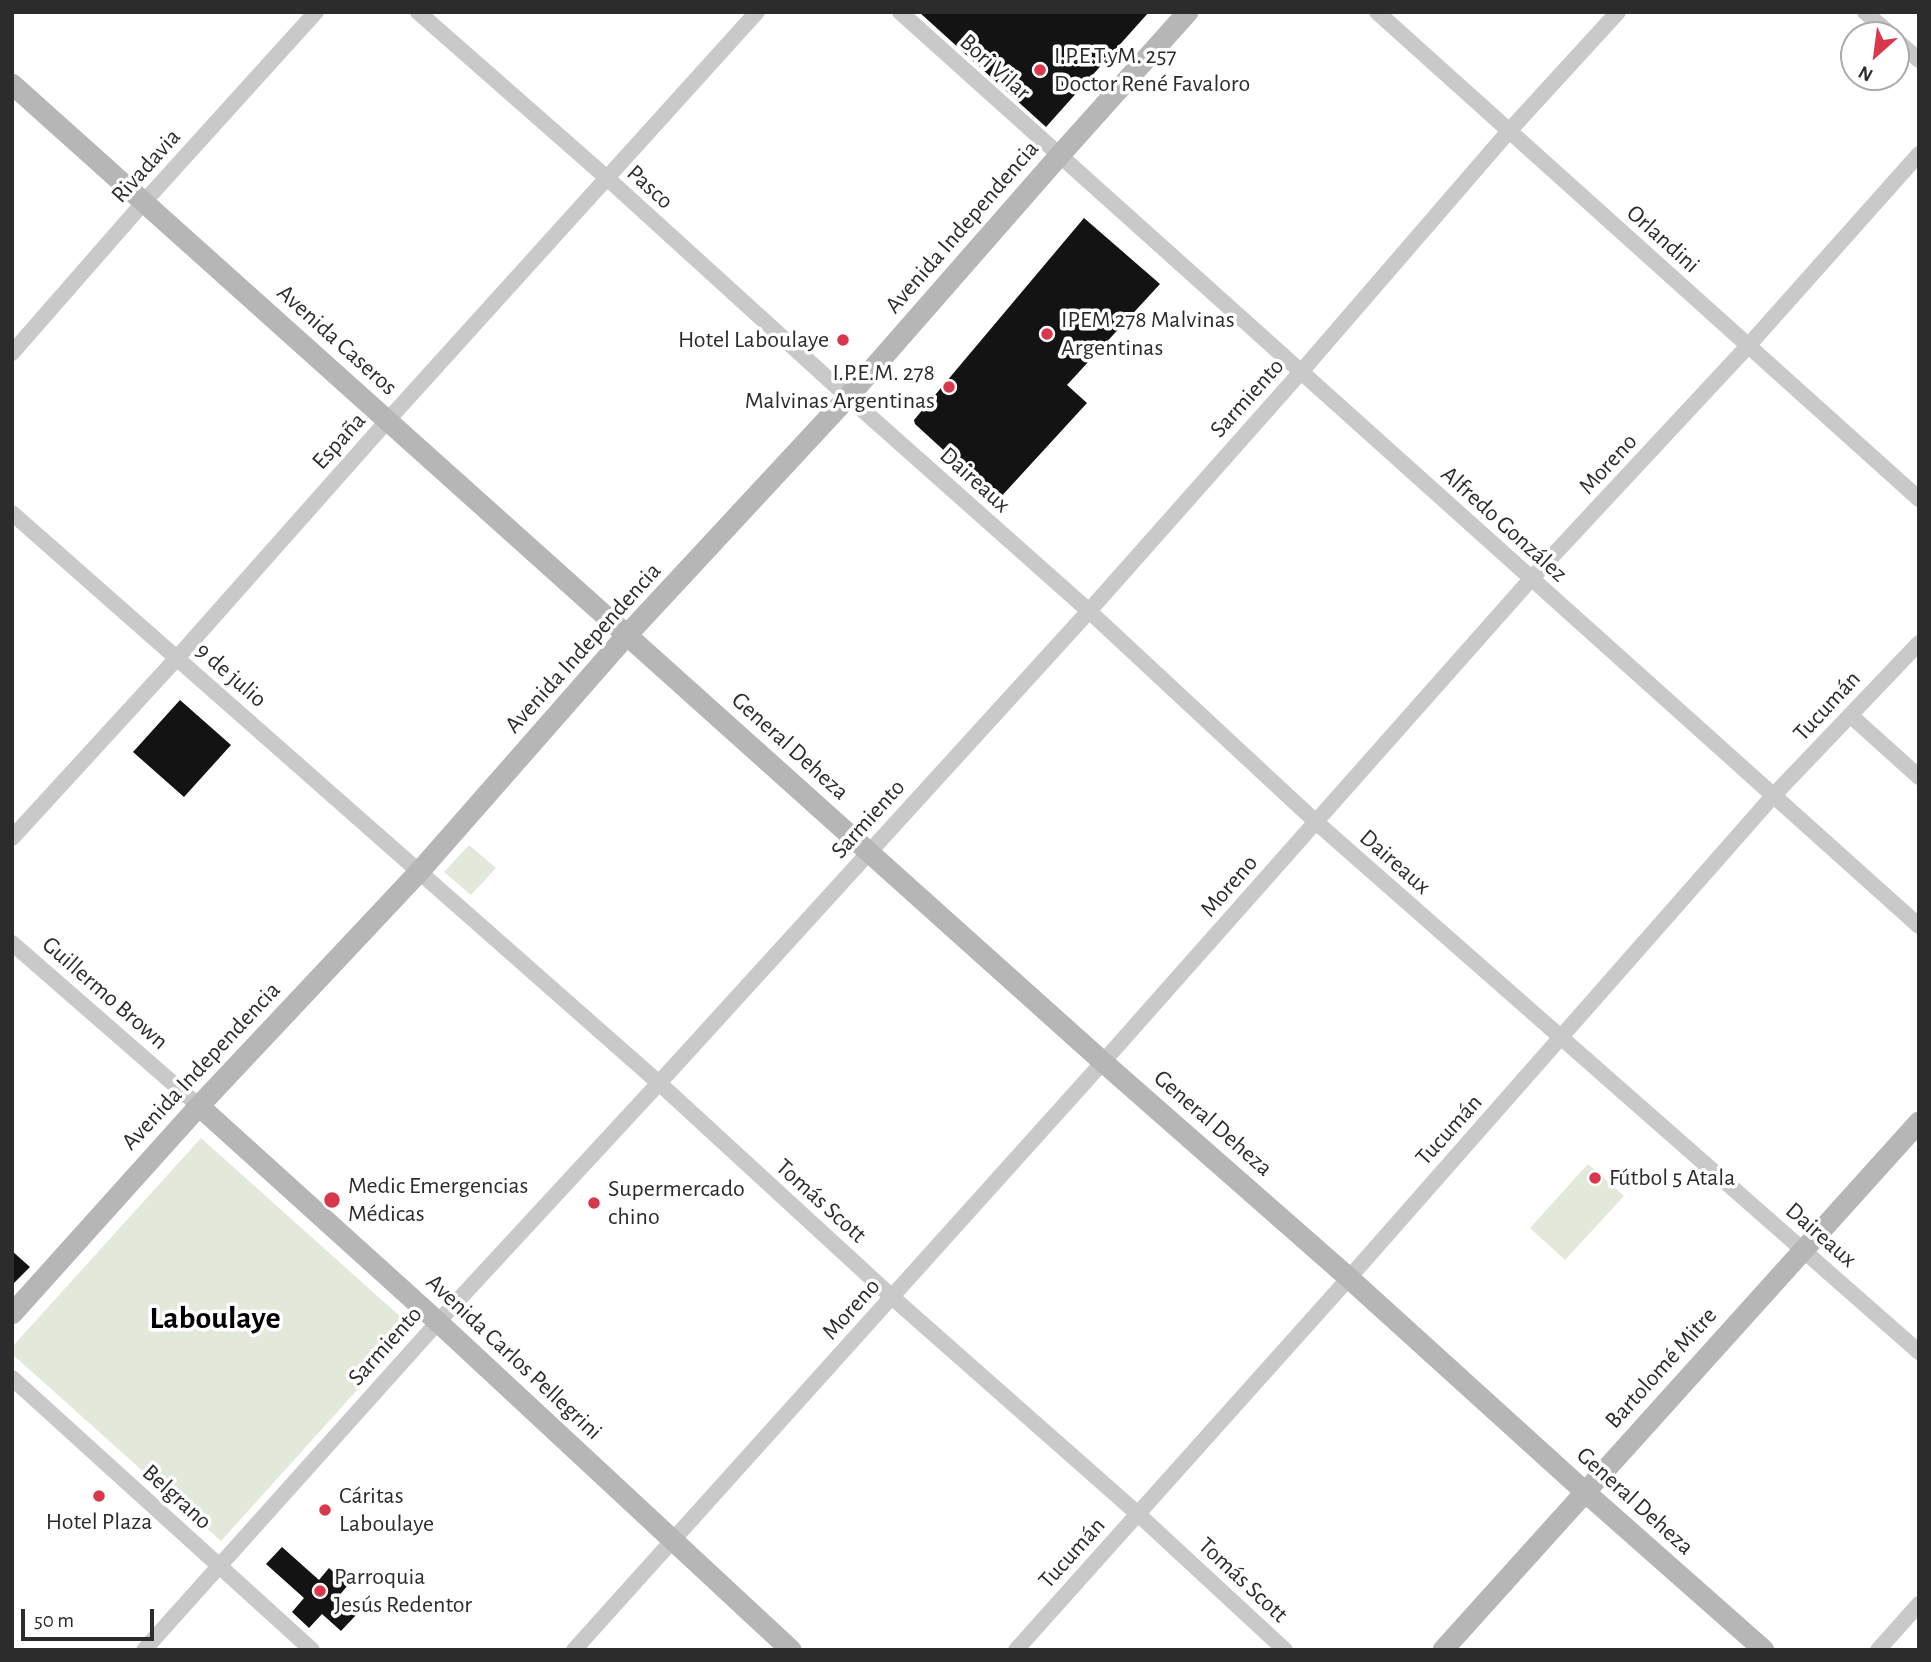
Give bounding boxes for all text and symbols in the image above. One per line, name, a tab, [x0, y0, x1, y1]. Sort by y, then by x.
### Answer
north arrow	[1840, 21, 1910, 91]
street label: Bori Vilar	[954, 28, 1036, 106]
place label: I.P.E.T.yM. 257 Doctor René Favaloro	[1054, 42, 1250, 98]
marker: I.P.E.T.yM. 257 Doctor René Favaloro	[1032, 62, 1048, 78]
text: N	[1856, 62, 1876, 85]
street label: Rivadavia	[105, 123, 187, 209]
street label: Avenida Independencia	[879, 135, 1045, 319]
street label: Pasco	[621, 159, 679, 215]
street label: Orlandini	[1620, 199, 1706, 279]
street label: Avenida Caseros	[271, 278, 403, 402]
place label: IPEM 278 Malvinas Argentinas	[1061, 306, 1235, 362]
place label: Hotel Laboulaye	[678, 326, 829, 354]
marker: IPEM 278 Malvinas Argentinas	[1039, 326, 1055, 342]
marker: Hotel Laboulaye	[835, 332, 851, 348]
street label: Sarmiento	[1204, 352, 1290, 444]
place label: I.P.E.M. 278 Malvinas Argentinas	[745, 359, 935, 415]
marker: I.P.E.M. 278 Malvinas Argentinas	[941, 379, 957, 395]
street label: España	[306, 406, 372, 476]
street label: Moreno	[1573, 427, 1643, 501]
street label: Daireaux	[934, 441, 1016, 519]
street label: Alfredo González	[1435, 460, 1573, 588]
street label: Avenida Independencia	[499, 557, 667, 739]
street label: 9 de julio	[190, 636, 272, 714]
street label: Tucumán	[1787, 665, 1867, 747]
street label: General Deheza	[725, 686, 855, 806]
street label: Sarmiento	[825, 773, 911, 865]
street label: Daireaux	[1353, 823, 1437, 901]
street label: Moreno	[1194, 849, 1264, 923]
street label: Guillermo Brown	[36, 930, 174, 1056]
street label: Avenida Independencia	[116, 976, 286, 1156]
street label: General Deheza	[1148, 1064, 1278, 1182]
street label: Tucumán	[1410, 1088, 1488, 1172]
street label: Tomás Scott	[770, 1153, 872, 1249]
place label: Fútbol 5 Atala	[1609, 1164, 1735, 1192]
marker: Fútbol 5 Atala	[1587, 1170, 1603, 1186]
place label: Medic Emergencias Médicas	[348, 1172, 528, 1228]
place label: Supermercado chino	[608, 1175, 745, 1231]
marker: Medic Emergencias Médicas	[322, 1190, 342, 1210]
marker: Supermercado chino	[586, 1195, 602, 1211]
street label: Daireaux	[1779, 1196, 1863, 1274]
street label: Avenida Carlos Pellegrini	[420, 1268, 608, 1446]
street label: Moreno	[816, 1272, 886, 1346]
district label: Laboulaye	[149, 1299, 281, 1337]
street label: Sarmiento	[342, 1300, 428, 1392]
street label: Bartolomé Mitre	[1599, 1301, 1723, 1435]
street label: General Deheza	[1570, 1441, 1700, 1561]
street label: Belgrano	[136, 1458, 218, 1536]
place label: Cáritas Laboulaye	[339, 1482, 434, 1538]
marker: Hotel Plaza	[91, 1488, 107, 1504]
marker: Cáritas Laboulaye	[317, 1502, 333, 1518]
place label: Hotel Plaza	[46, 1508, 152, 1536]
street label: Tucumán	[1033, 1511, 1111, 1595]
street label: Tomás Scott	[1192, 1531, 1294, 1629]
place label: Parroquia Jesús Redentor	[334, 1563, 472, 1619]
marker: Parroquia Jesús Redentor	[312, 1583, 328, 1599]
scale bar	[24, 1596, 158, 1640]
text: 50 m	[34, 1610, 74, 1631]

